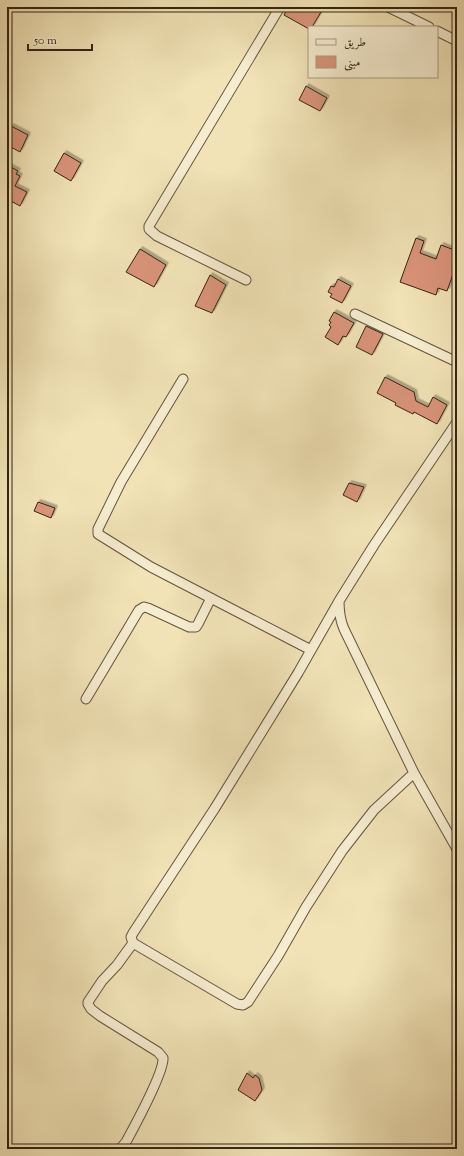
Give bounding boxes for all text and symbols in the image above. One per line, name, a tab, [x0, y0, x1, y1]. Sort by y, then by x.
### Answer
scale bar	[28, 26, 92, 52]
legend	[308, 26, 438, 78]
text: 50 m	[33, 32, 57, 50]
text: طريق	[344, 34, 366, 52]
text: مبنى	[344, 54, 360, 72]

